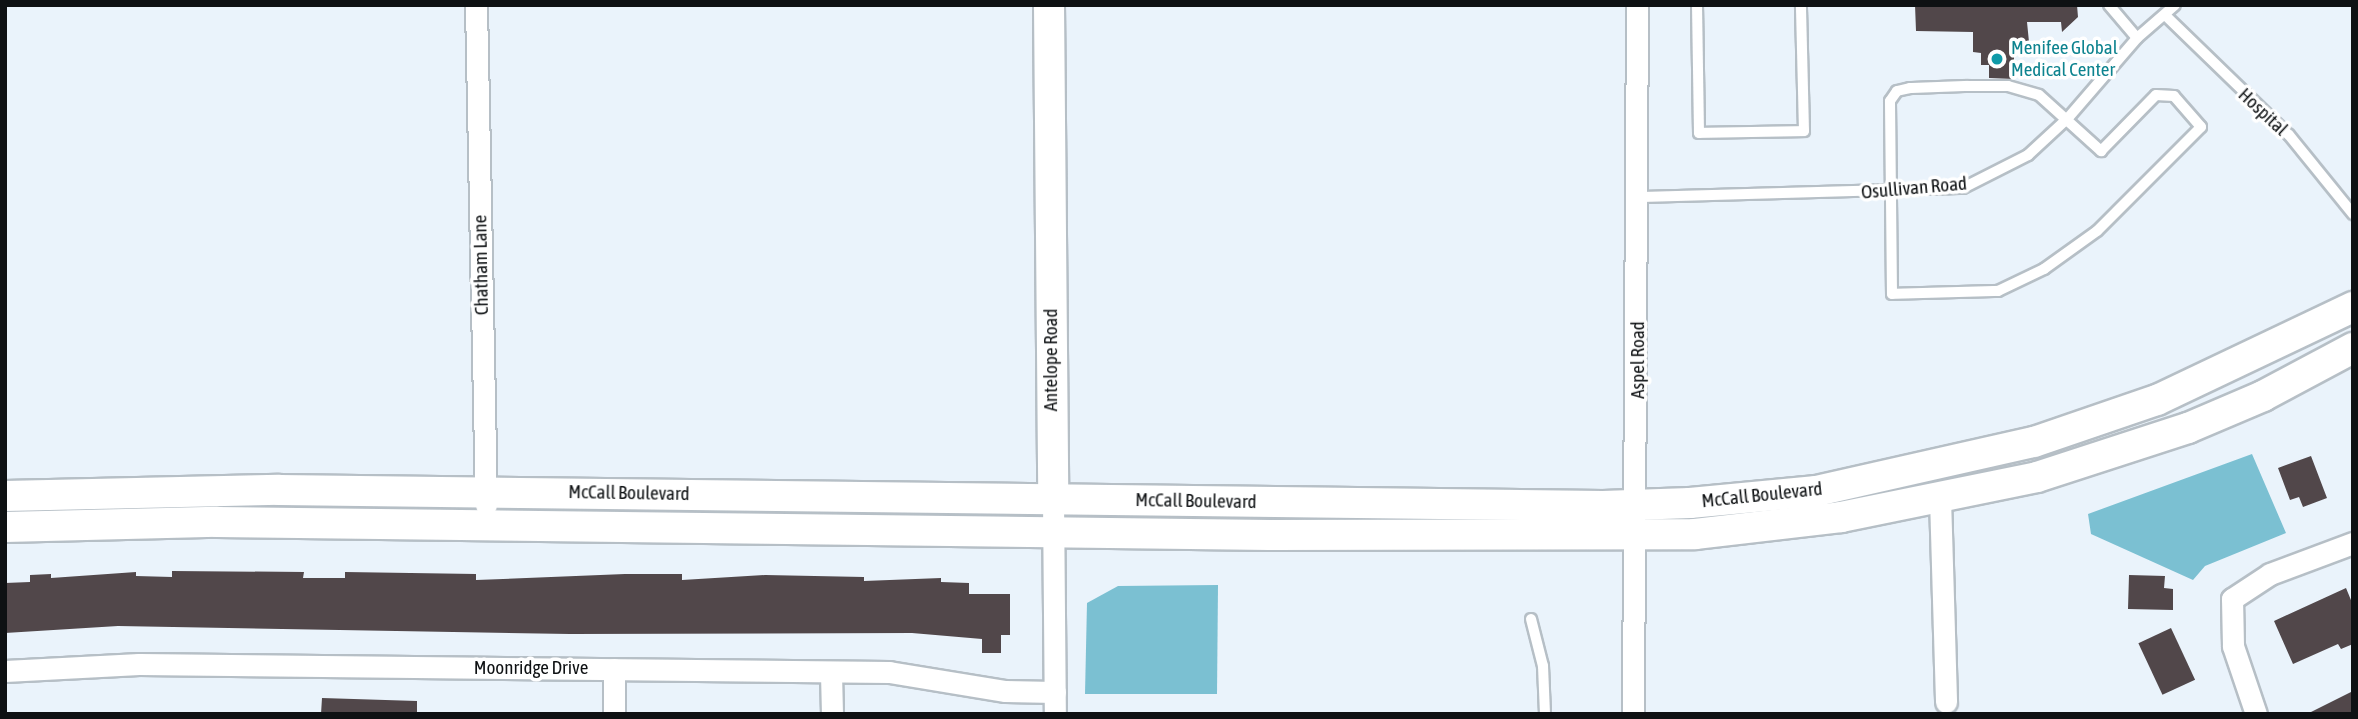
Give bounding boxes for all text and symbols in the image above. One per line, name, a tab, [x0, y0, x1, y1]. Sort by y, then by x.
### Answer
place label: Menifee Global Medical Center	[2011, 37, 2118, 81]
marker: Menifee Global Medical Center	[1989, 51, 2005, 67]
street label: Hospital	[2234, 83, 2292, 141]
street label: Osullivan Road	[1860, 172, 1968, 204]
street label: Chatham Lane	[469, 215, 493, 315]
street label: Antelope Road	[1040, 309, 1062, 411]
street label: Aspel Road	[1627, 321, 1649, 399]
street label: McCall Boulevard	[1700, 477, 1824, 513]
street label: McCall Boulevard	[568, 481, 690, 505]
street label: McCall Boulevard	[1135, 489, 1257, 513]
street label: Moonridge Drive	[474, 657, 588, 679]

